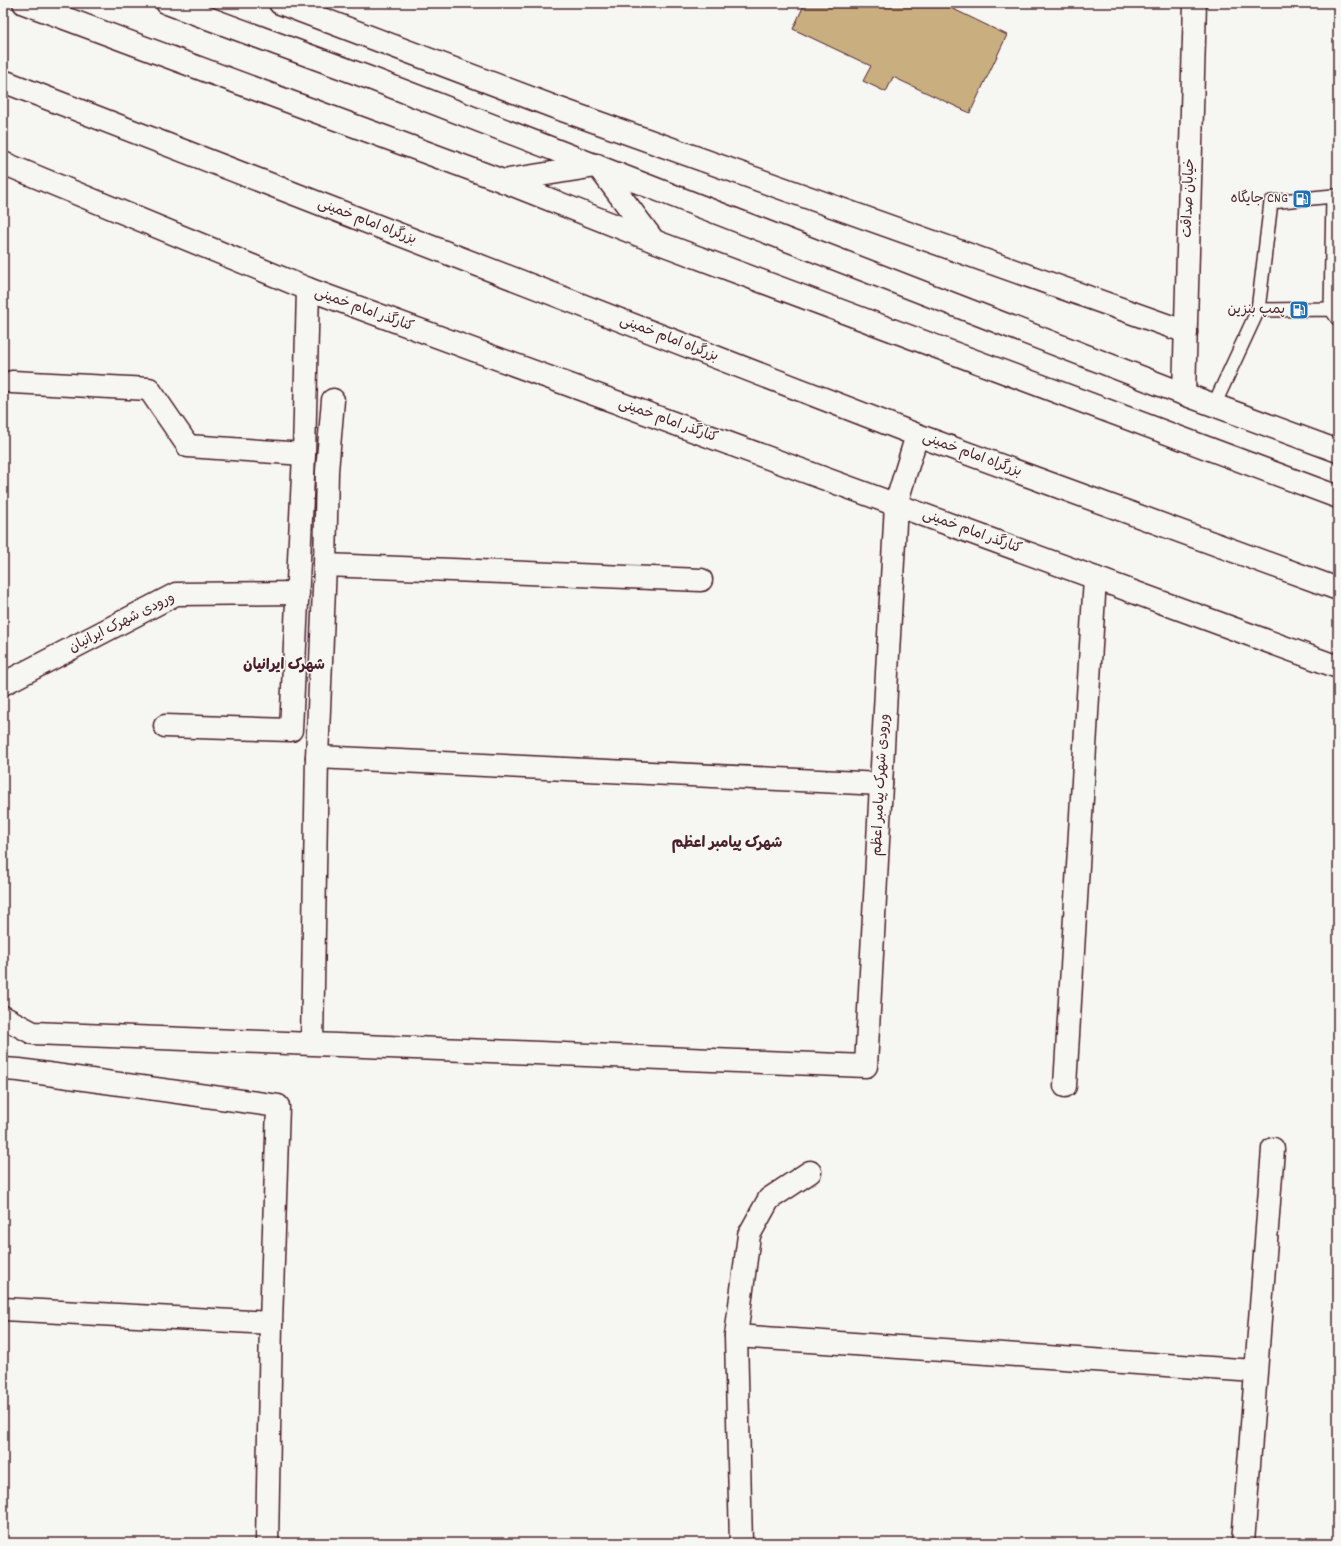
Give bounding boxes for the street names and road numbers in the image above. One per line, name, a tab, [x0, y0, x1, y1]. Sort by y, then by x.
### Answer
street label: خیابان صداقت	[1178, 158, 1200, 238]
street label: بزرگراه امام خمینی	[315, 194, 419, 250]
street label: کنارگذر امام خمینی	[312, 283, 416, 337]
street label: بزرگراه امام خمینی	[617, 311, 721, 367]
street label: کنارگذر امام خمینی	[616, 394, 720, 448]
street label: بزرگراه امام خمینی	[920, 428, 1024, 482]
street label: کنارگذر امام خمینی	[920, 505, 1024, 559]
street label: ورودی شهرک ایرانیان	[66, 588, 178, 658]
street label: ورودی شهرک پیامبر اعظم	[867, 713, 895, 857]

